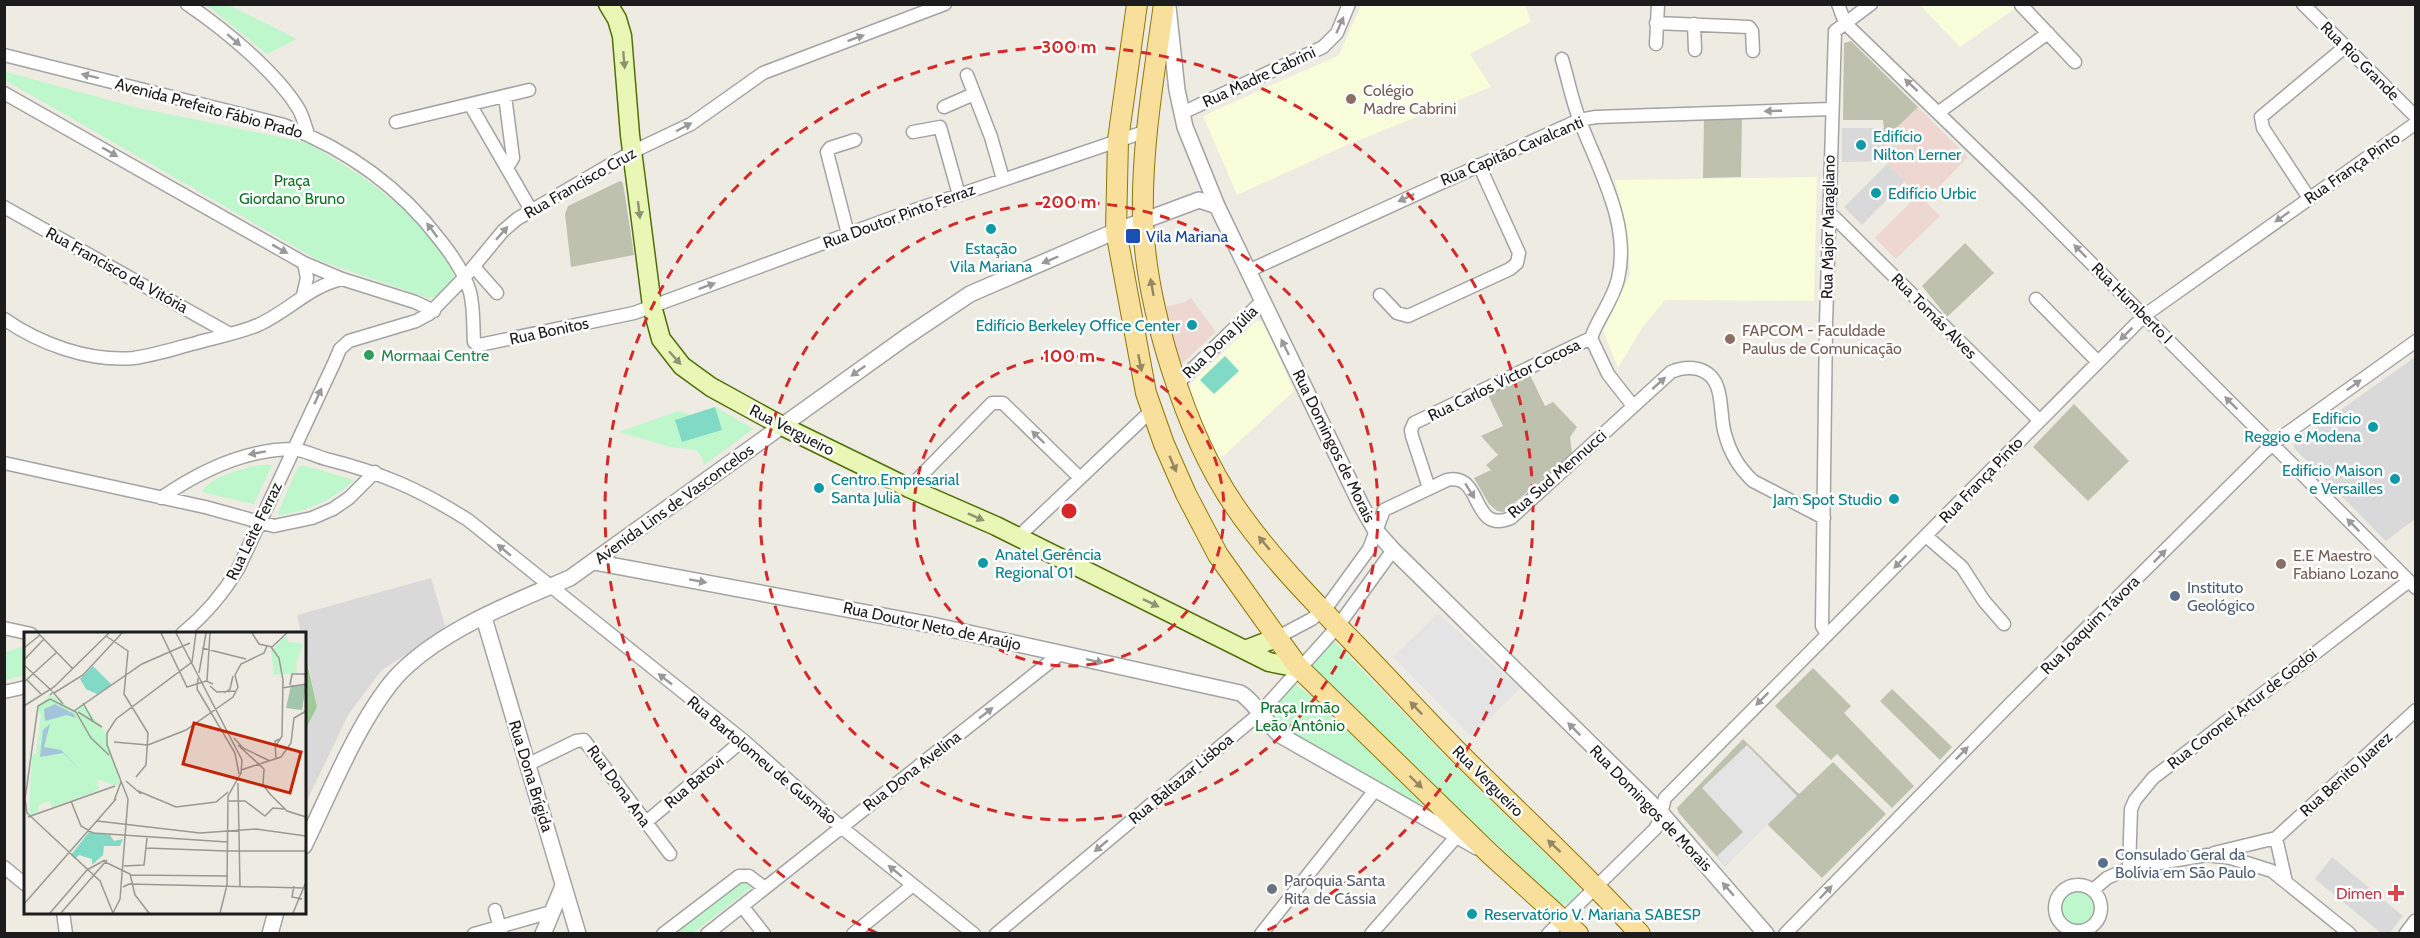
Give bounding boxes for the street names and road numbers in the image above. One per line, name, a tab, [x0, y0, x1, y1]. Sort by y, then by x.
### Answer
street label: Rua Rio Grande	[2317, 18, 2403, 104]
street label: Rua Madre Cabrini	[1200, 43, 1318, 111]
street label: Avenida Prefeito Fábio Prado	[113, 74, 305, 142]
street label: Rua Capitão Cavalcanti	[1438, 112, 1586, 190]
street label: Rua França Pinto	[2301, 128, 2404, 208]
street label: Rua Francisco Cruz	[521, 143, 640, 223]
street label: Rua Major Maragliano	[1817, 154, 1839, 299]
street label: Rua Doutor Pinto Ferraz	[820, 179, 978, 252]
street label: Rua Francisco da Vitória	[43, 223, 192, 317]
street label: Rua Humberto I	[2088, 259, 2176, 347]
street label: Rua Tomás Alves	[1887, 269, 1981, 363]
street label: Rua Dona Júlia	[1179, 301, 1262, 382]
street label: Rua Bonitos	[508, 313, 591, 349]
street label: Rua Carlos Victor Cocosa	[1425, 335, 1584, 425]
street label: Rua Domingos de Morais	[1289, 366, 1379, 526]
street label: Rua Vergueiro	[746, 401, 838, 460]
street label: Rua Sud Mennucci	[1504, 426, 1610, 522]
street label: Rua França Pinto	[1935, 433, 2027, 527]
street label: Avenida Lins de Vasconcelos	[591, 440, 757, 568]
street label: Rua Leite Ferraz	[222, 478, 286, 583]
street label: Rua Joaquim Távora	[2037, 571, 2144, 678]
street label: Rua Doutor Neto de Araújo	[841, 598, 1023, 654]
street label: Rua Coronel Artur de Godoi	[2164, 645, 2320, 773]
street label: Rua Bartolomeu de Gusmão	[683, 692, 841, 828]
street label: Rua Dona Brígida	[505, 718, 557, 834]
street label: Rua Dona Avelina	[859, 727, 965, 815]
street label: Rua Benito Juarez	[2296, 727, 2396, 820]
street label: Rua Baltazar Lisboa	[1125, 730, 1237, 828]
street label: Rua Domingos de Morais	[1586, 741, 1716, 875]
street label: Rua Dona Ana	[583, 742, 655, 831]
street label: Rua Vergueiro	[1449, 742, 1528, 821]
street label: Rua Batovi	[661, 752, 727, 812]

